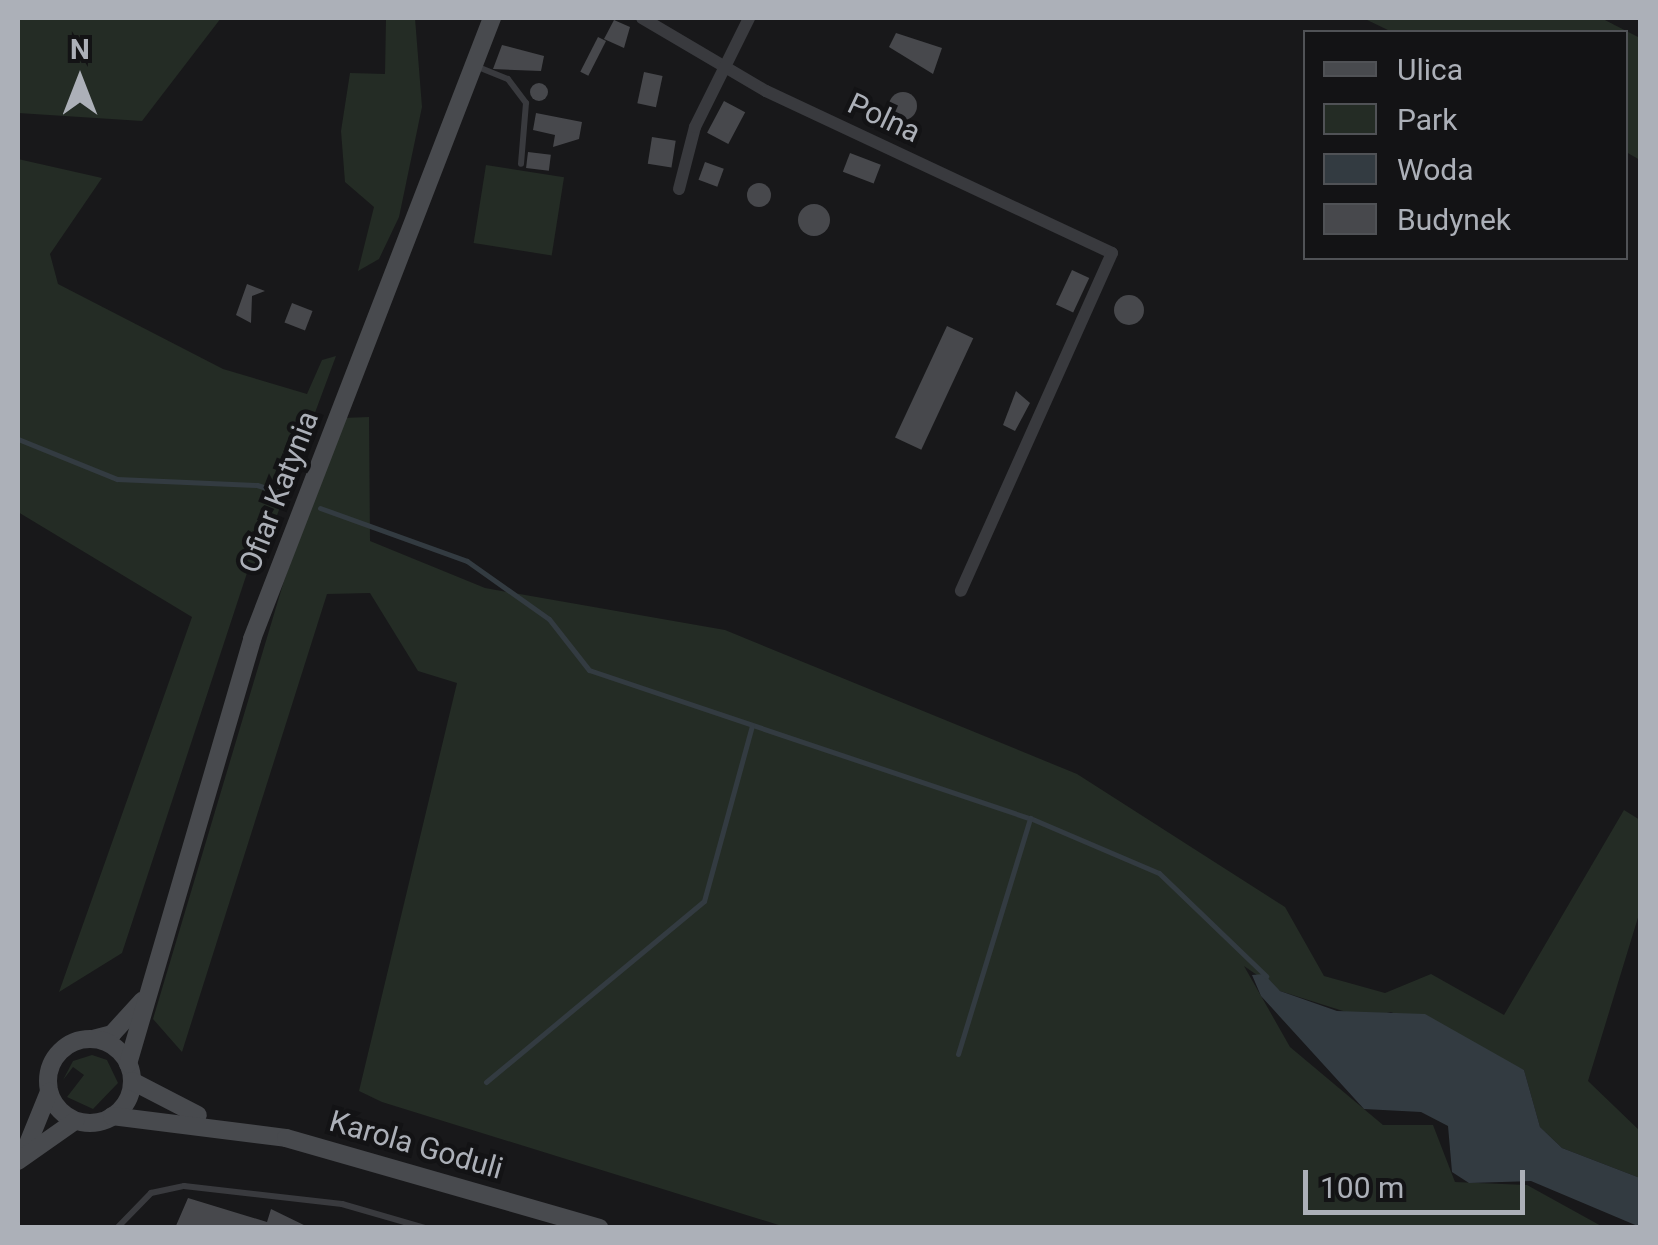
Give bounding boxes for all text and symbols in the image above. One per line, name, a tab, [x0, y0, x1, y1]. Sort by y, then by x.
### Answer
north arrow	[30, 30, 130, 130]
legend	[1303, 30, 1628, 260]
text: N	[70, 33, 90, 66]
text: Ulica	[1397, 52, 1463, 87]
street label: Polna	[842, 86, 926, 150]
text: Park	[1397, 102, 1457, 137]
text: Woda	[1397, 152, 1474, 187]
text: Budynek	[1397, 202, 1511, 237]
street label: Ofiar Katynia	[232, 406, 326, 578]
street label: Karola Goduli	[325, 1103, 507, 1187]
scale bar	[1308, 1150, 1530, 1212]
text: 100 m	[1320, 1170, 1404, 1205]

